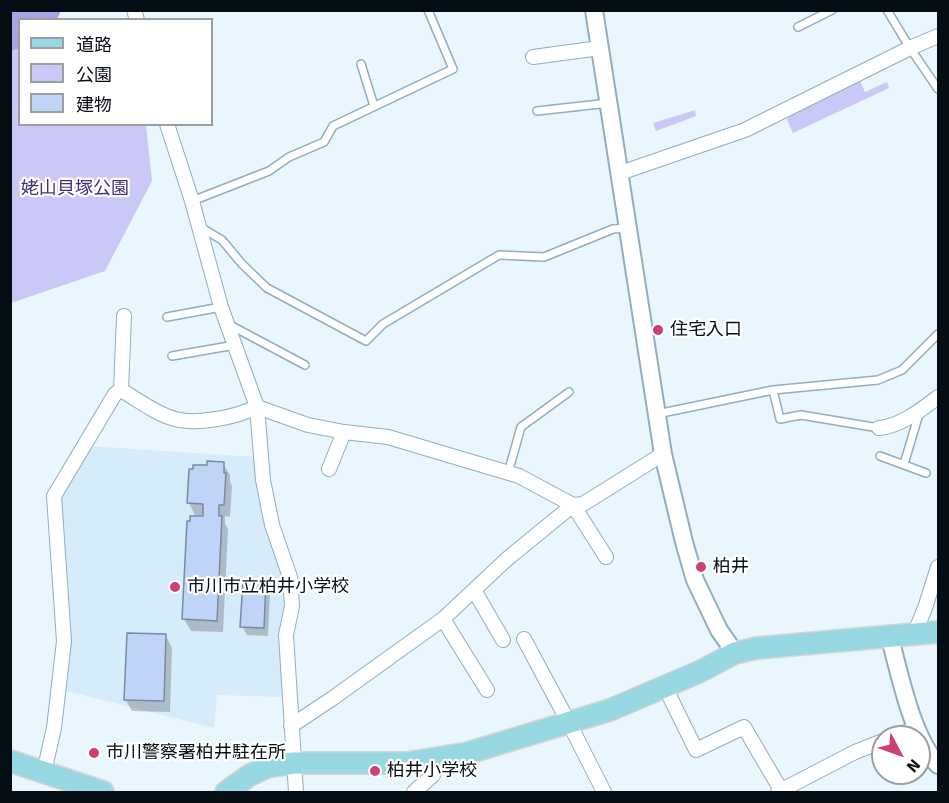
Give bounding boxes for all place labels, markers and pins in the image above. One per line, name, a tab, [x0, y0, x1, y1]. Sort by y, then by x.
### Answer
place label: 住宅入口	[670, 319, 742, 341]
marker: 住宅入口	[651, 323, 665, 337]
place label: 柏井	[713, 556, 749, 578]
marker: 柏井	[694, 560, 708, 574]
place label: 市川市立柏井小学校	[187, 576, 349, 598]
marker: 市川市立柏井小学校	[168, 580, 182, 594]
place label: 市川警察署柏井駐在所	[106, 742, 286, 764]
marker: 市川警察署柏井駐在所	[87, 746, 101, 760]
place label: 柏井小学校	[387, 760, 477, 782]
marker: 柏井小学校	[368, 764, 382, 778]

